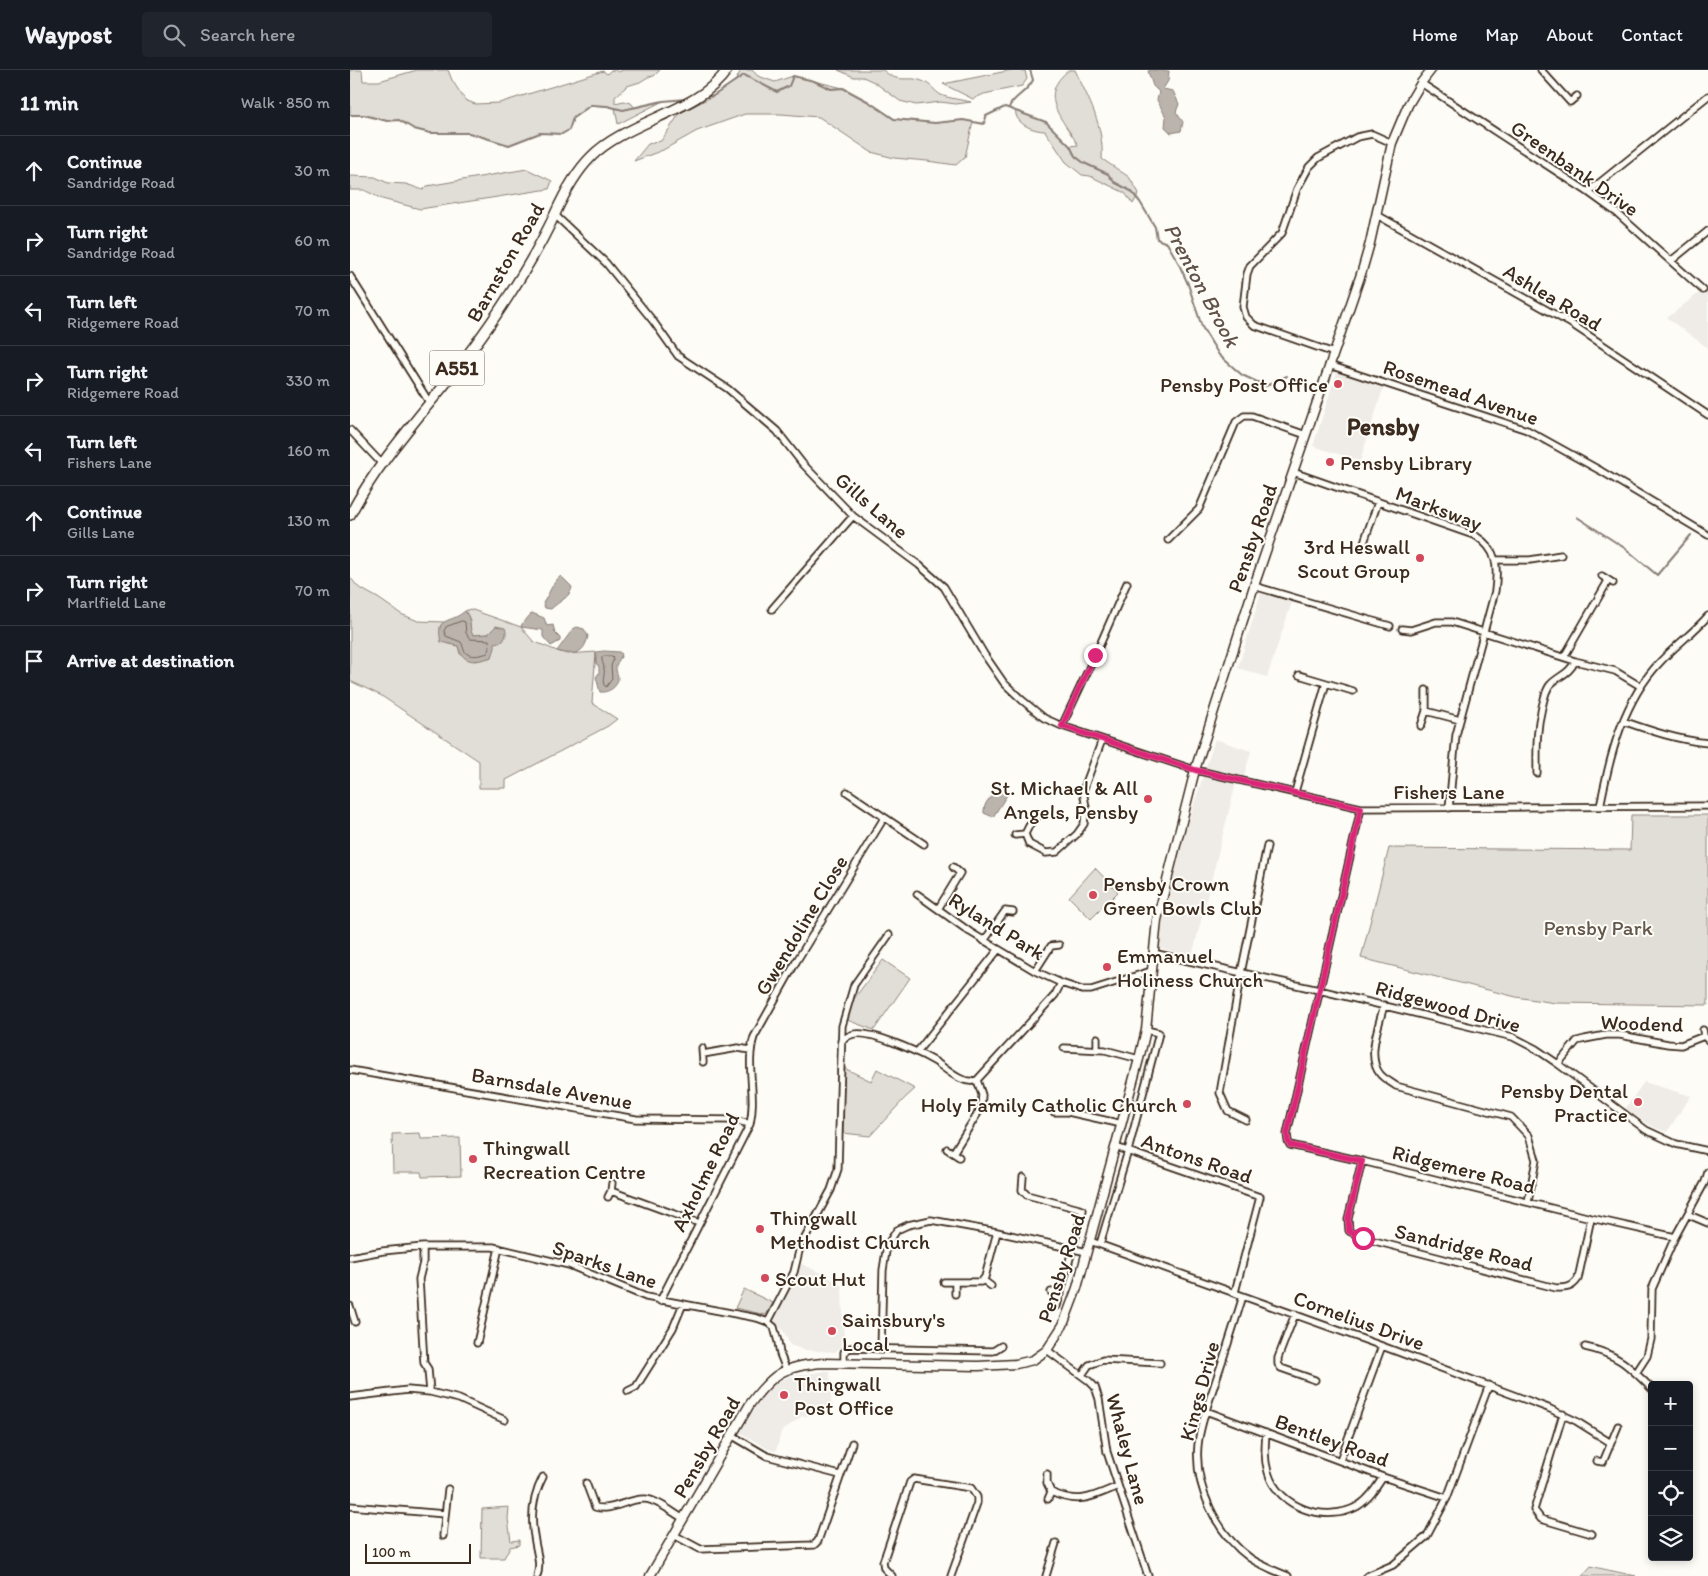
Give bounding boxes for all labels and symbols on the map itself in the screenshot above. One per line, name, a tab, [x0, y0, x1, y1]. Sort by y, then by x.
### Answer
street label: Greenbank Drive	[1506, 115, 1644, 221]
street label: Barnston Road	[461, 197, 550, 326]
water label: Prenton Brook	[1158, 218, 1247, 353]
street label: Ashlea Road	[1499, 258, 1607, 336]
road number: A551	[430, 350, 484, 386]
street label: Rosemead Avenue	[1380, 354, 1542, 430]
place label: Pensby Post Office	[1160, 372, 1328, 397]
marker: Pensby Post Office	[1332, 378, 1344, 390]
district label: Pensby	[1347, 412, 1420, 442]
place label: Pensby Library	[1340, 450, 1472, 475]
marker: Pensby Library	[1324, 456, 1336, 468]
street label: Gills Lane	[830, 466, 914, 544]
street label: Pensby Road	[1222, 480, 1282, 596]
street label: Marksway	[1392, 480, 1486, 536]
place label: 3rd Heswall Scout Group	[1297, 534, 1410, 583]
marker: 3rd Heswall Scout Group	[1414, 552, 1426, 564]
route end	[1084, 644, 1107, 667]
place label: St. Michael & All Angels, Pensby	[991, 775, 1138, 824]
street label: Fishers Lane	[1393, 779, 1505, 804]
marker: St. Michael & All Angels, Pensby	[1142, 793, 1154, 805]
street label: Gwendoline Close	[749, 850, 853, 1000]
place label: Pensby Crown Green Bowls Club	[1103, 871, 1262, 920]
street label: Ryland Park	[944, 887, 1050, 965]
marker: Pensby Crown Green Bowls Club	[1087, 889, 1099, 901]
park label: Pensby Park	[1543, 915, 1653, 940]
place label: Emmanuel Holiness Church	[1117, 943, 1263, 992]
marker: Emmanuel Holiness Church	[1101, 961, 1113, 973]
street label: Ridgewood Drive	[1373, 975, 1523, 1037]
street label: Woodend	[1600, 1009, 1684, 1037]
street label: Barnsdale Avenue	[470, 1062, 634, 1114]
place label: Pensby Dental Practice	[1501, 1078, 1628, 1127]
place label: Holy Family Catholic Church	[921, 1092, 1178, 1117]
marker: Pensby Dental Practice	[1632, 1096, 1644, 1108]
marker: Holy Family Catholic Church	[1181, 1098, 1193, 1110]
street label: Axholme Road	[665, 1108, 745, 1236]
street label: Antons Road	[1138, 1127, 1256, 1189]
place label: Thingwall Recreation Centre	[483, 1135, 646, 1184]
street label: Ridgemere Road	[1390, 1139, 1538, 1199]
marker: Thingwall Recreation Centre	[467, 1153, 479, 1165]
place label: Thingwall Methodist Church	[770, 1205, 930, 1254]
street label: Pensby Road	[1032, 1210, 1090, 1326]
street label: Sandridge Road	[1392, 1218, 1536, 1276]
marker: Thingwall Methodist Church	[754, 1223, 766, 1235]
route start	[1352, 1227, 1375, 1250]
street label: Sparks Lane	[549, 1234, 661, 1294]
place label: Scout Hut	[775, 1266, 866, 1291]
marker: Scout Hut	[759, 1272, 771, 1284]
street label: Cornelius Drive	[1290, 1285, 1428, 1355]
place label: Sainsbury's Local	[842, 1307, 946, 1356]
marker: Sainsbury's Local	[826, 1325, 838, 1337]
street label: Kings Drive	[1174, 1338, 1224, 1444]
place label: Thingwall Post Office	[794, 1371, 894, 1420]
marker: Thingwall Post Office	[778, 1389, 790, 1401]
street label: Whaley Lane	[1101, 1391, 1155, 1507]
street label: Pensby Road	[667, 1392, 745, 1502]
street label: Bentley Road	[1272, 1408, 1392, 1472]
scale bar	[365, 1541, 471, 1564]

